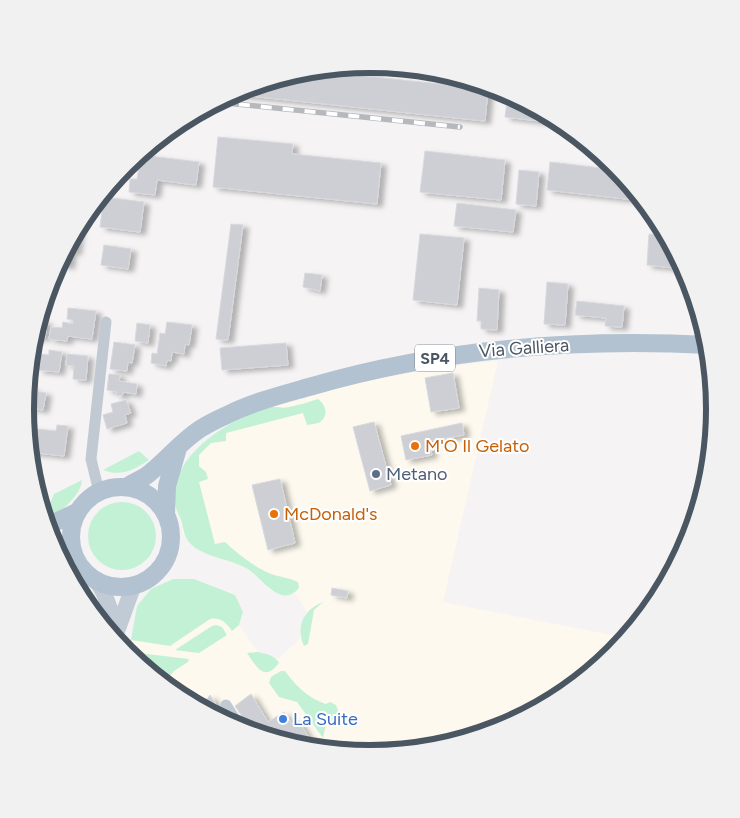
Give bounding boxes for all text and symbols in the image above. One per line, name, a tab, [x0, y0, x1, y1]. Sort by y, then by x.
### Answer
street label: Via Galliera	[478, 334, 570, 362]
road number: SP4	[415, 344, 455, 372]
place label: M'O Il Gelato	[425, 435, 529, 457]
marker: M'O Il Gelato	[409, 440, 421, 452]
place label: Metano	[386, 463, 447, 485]
marker: Metano	[370, 468, 382, 480]
place label: McDonald's	[284, 503, 378, 525]
marker: McDonald's	[268, 508, 280, 520]
place label: La Suite	[293, 708, 358, 730]
marker: La Suite	[277, 713, 289, 725]

